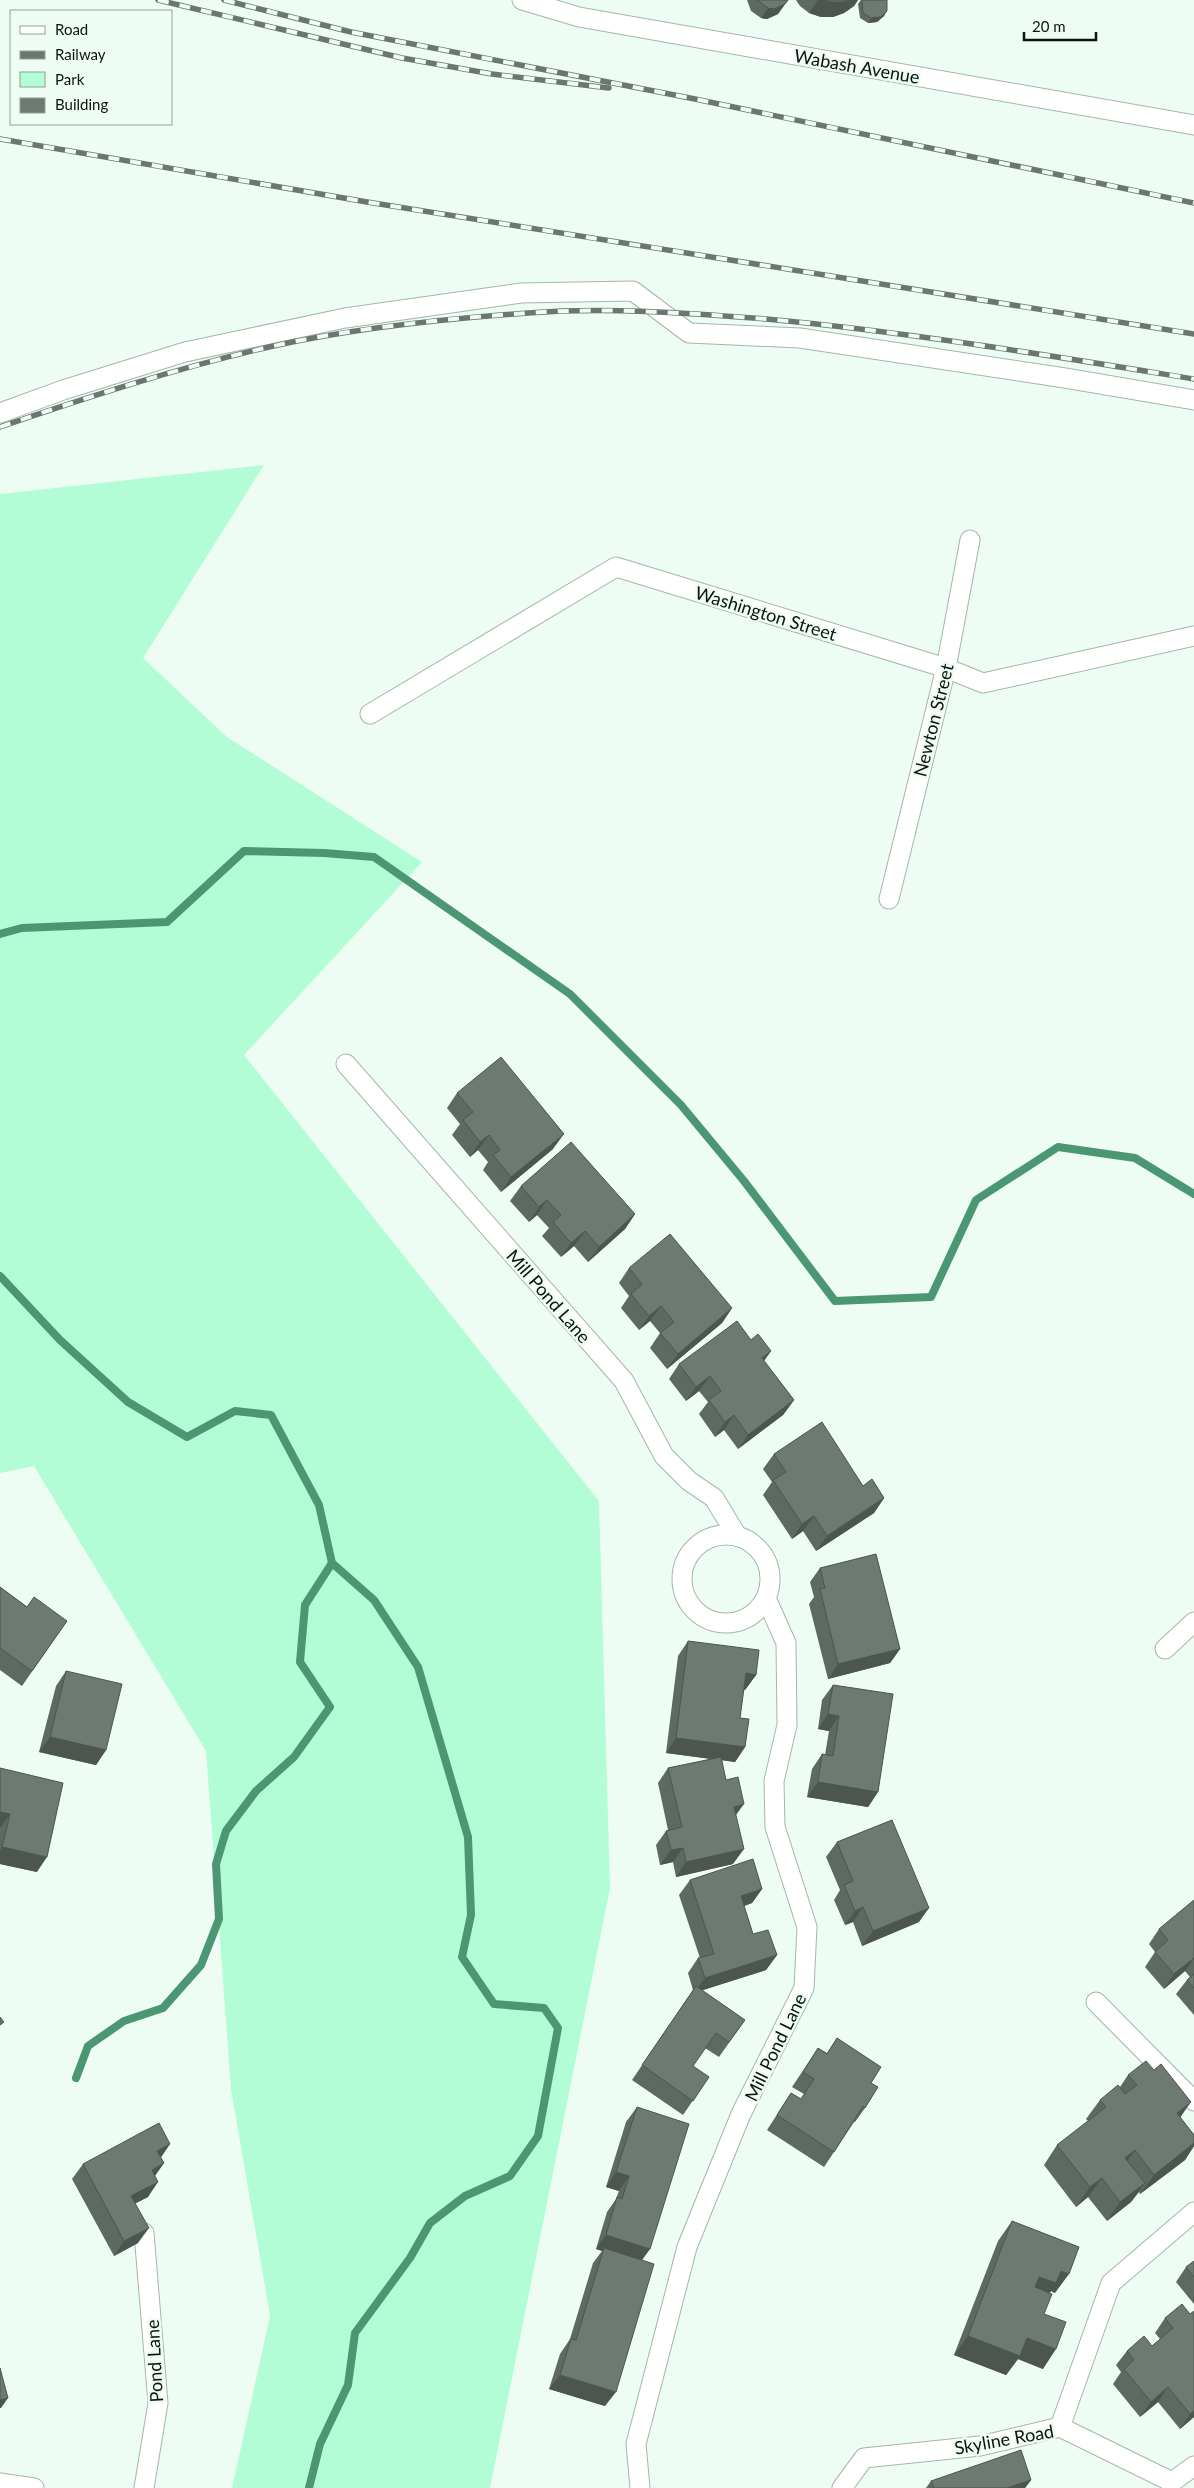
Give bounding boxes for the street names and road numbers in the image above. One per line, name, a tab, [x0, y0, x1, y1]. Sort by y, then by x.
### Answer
street label: Wabash Avenue	[793, 44, 921, 88]
street label: Washington Street	[693, 581, 840, 645]
street label: Newton Street	[908, 661, 958, 779]
street label: Mill Pond Lane	[502, 1245, 596, 1347]
street label: Mill Pond Lane	[739, 1990, 811, 2104]
street label: Pond Lane	[141, 2319, 167, 2403]
street label: Skyline Road	[953, 2419, 1055, 2459]

